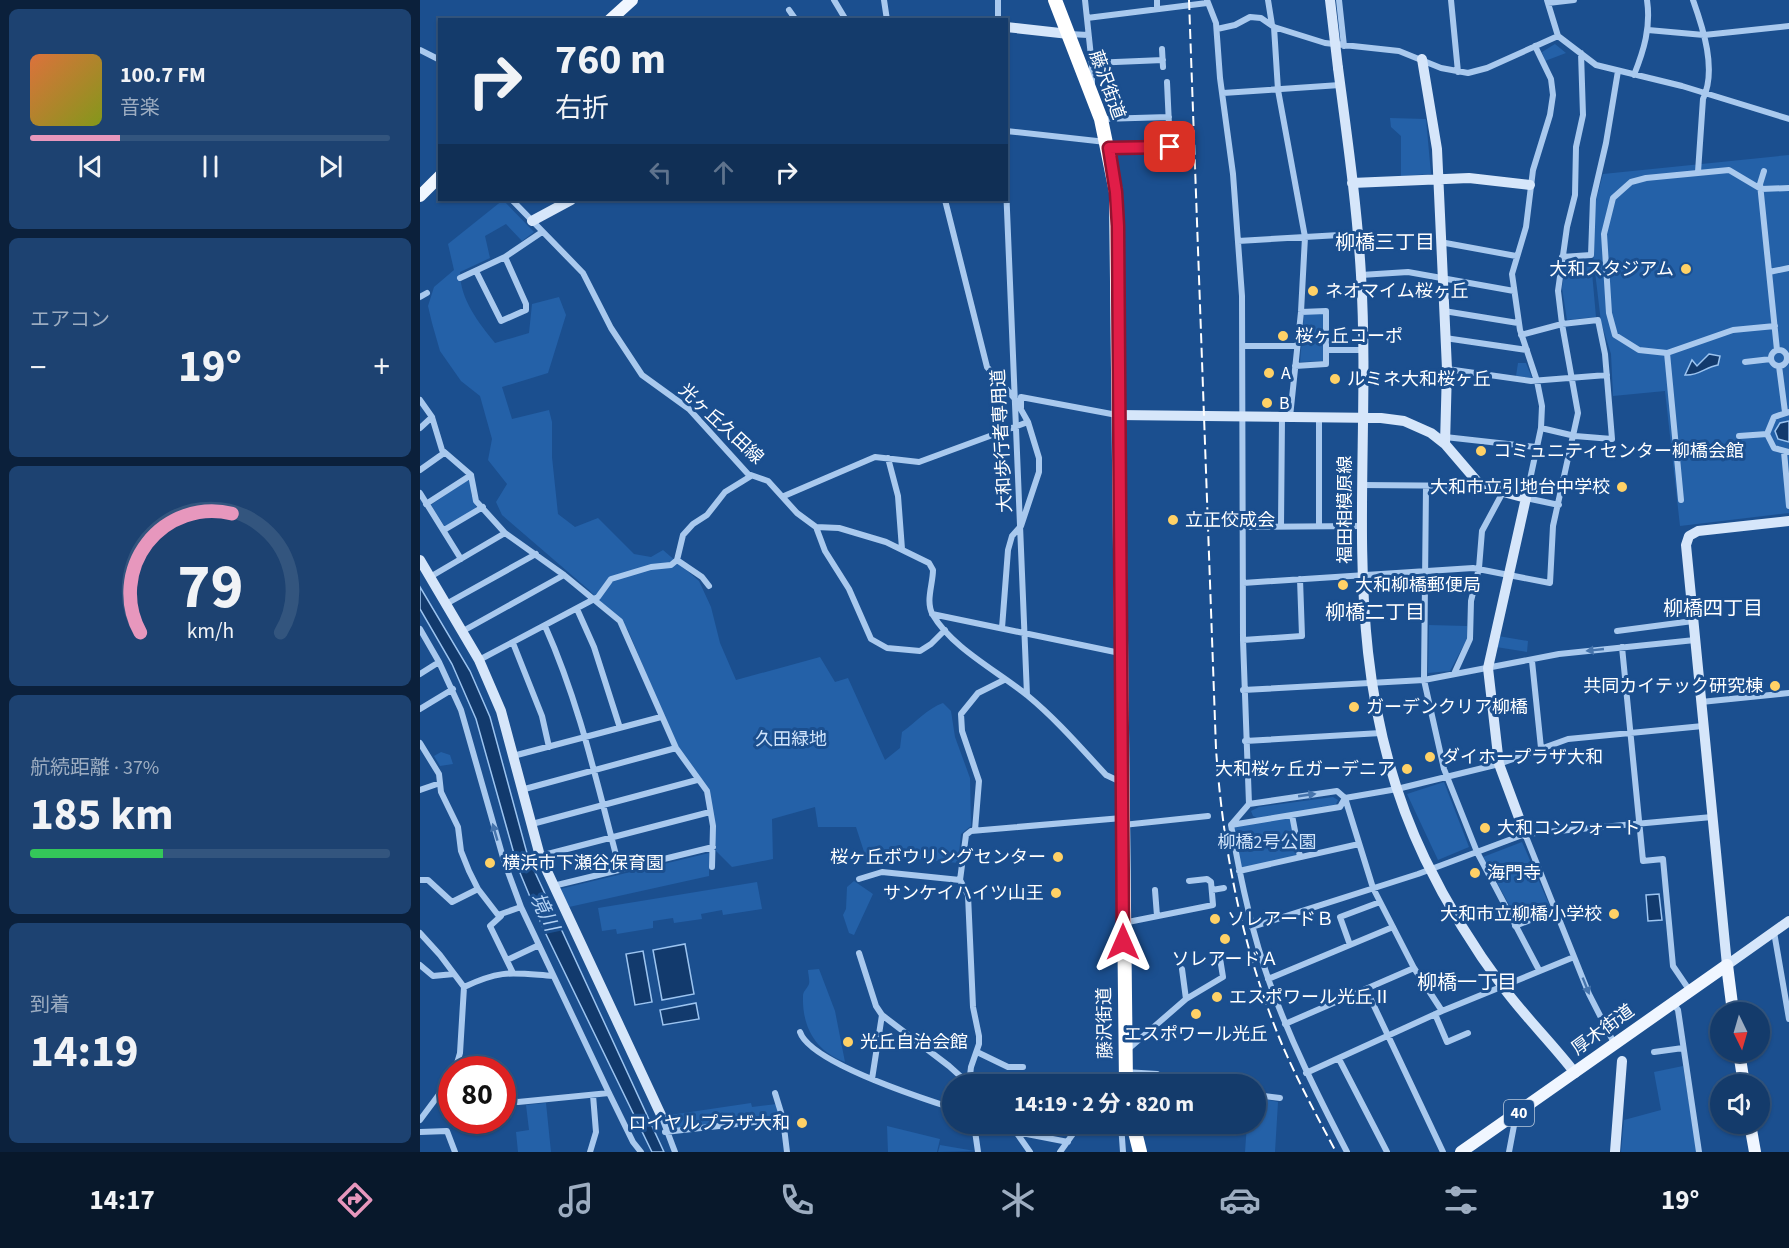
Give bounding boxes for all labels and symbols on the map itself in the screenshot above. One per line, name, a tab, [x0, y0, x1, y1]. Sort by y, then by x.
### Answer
street label: 藤沢街道	[1083, 47, 1131, 123]
pin	[1144, 121, 1195, 172]
district label: 柳橋三丁目	[1335, 229, 1435, 257]
place label: 大和スタジアム	[1549, 257, 1674, 282]
marker: 大和スタジアム	[1679, 262, 1693, 276]
place label: ネオマイム桜ヶ丘	[1325, 279, 1469, 304]
marker: ネオマイム桜ヶ丘	[1306, 284, 1320, 298]
place label: 桜ヶ丘コーポ	[1295, 324, 1403, 349]
marker: 桜ヶ丘コーポ	[1276, 329, 1290, 343]
place label: A	[1281, 361, 1291, 386]
marker: A	[1262, 366, 1276, 380]
place label: ルミネ大和桜ヶ丘	[1347, 367, 1491, 392]
street label: 大和歩行者専用道	[986, 368, 1018, 514]
marker: ルミネ大和桜ヶ丘	[1328, 372, 1342, 386]
street label: 光ヶ丘久田線	[673, 378, 769, 470]
place label: B	[1279, 391, 1290, 416]
marker: B	[1260, 396, 1274, 410]
place label: コミュニティセンター柳橋会館	[1493, 439, 1744, 464]
marker: コミュニティセンター柳橋会館	[1474, 444, 1488, 458]
street label: 福田相模原線	[1333, 456, 1358, 564]
place label: 大和市立引地台中学校	[1430, 475, 1610, 500]
marker: 大和市立引地台中学校	[1615, 480, 1629, 494]
place label: 立正佼成会	[1185, 508, 1275, 533]
marker: 立正佼成会	[1166, 513, 1180, 527]
place label: 大和柳橋郵便局	[1355, 573, 1481, 598]
marker: 大和柳橋郵便局	[1336, 578, 1350, 592]
district label: 柳橋四丁目	[1663, 595, 1763, 623]
district label: 柳橋二丁目	[1325, 599, 1425, 627]
one-way arrow	[1585, 645, 1604, 655]
place label: 共同カイテック研究棟	[1583, 674, 1763, 699]
marker: 共同カイテック研究棟	[1768, 679, 1782, 693]
place label: ガーデンクリア柳橋	[1366, 695, 1528, 720]
marker: ガーデンクリア柳橋	[1347, 700, 1361, 714]
park label: 久田緑地	[755, 727, 827, 752]
place label: ダイホープラザ大和	[1442, 745, 1603, 770]
marker: ダイホープラザ大和	[1423, 750, 1437, 764]
place label: 大和桜ヶ丘ガーデニア	[1215, 757, 1395, 782]
marker: 大和桜ヶ丘ガーデニア	[1400, 762, 1414, 776]
one-way arrow	[1298, 791, 1317, 800]
place label: 大和コンフォート	[1497, 816, 1640, 841]
marker: 大和コンフォート	[1478, 821, 1492, 835]
one-way arrow	[490, 823, 499, 841]
park label: 柳橋2号公園	[1218, 830, 1316, 855]
place label: 桜ヶ丘ボウリングセンター	[830, 845, 1046, 870]
marker: 桜ヶ丘ボウリングセンター	[1051, 850, 1065, 864]
place label: 横浜市下瀬谷保育園	[502, 851, 664, 876]
marker: 横浜市下瀬谷保育園	[483, 856, 497, 870]
place label: 海門寺	[1487, 861, 1541, 886]
marker: 海門寺	[1468, 866, 1482, 880]
place label: サンケイハイツ山王	[883, 881, 1044, 906]
marker: サンケイハイツ山王	[1049, 886, 1063, 900]
water label: 境川	[523, 888, 566, 938]
place label: 大和市立柳橋小学校	[1440, 902, 1602, 927]
place label: ソレアードＢ	[1227, 907, 1334, 932]
marker: 大和市立柳橋小学校	[1607, 907, 1621, 921]
position arrow	[1091, 910, 1155, 974]
marker: ソレアードＢ	[1208, 912, 1222, 926]
marker: ソレアードＡ	[1218, 932, 1232, 946]
place label: ソレアードＡ	[1172, 947, 1278, 972]
district label: 柳橋一丁目	[1417, 969, 1517, 997]
one-way arrow	[1582, 977, 1591, 995]
place label: エスポワール光丘Ⅱ	[1229, 985, 1391, 1010]
street label: 藤沢街道	[1092, 987, 1118, 1059]
marker: エスポワール光丘Ⅱ	[1210, 990, 1224, 1004]
street label: 厚木街道	[1567, 999, 1639, 1061]
north arrow	[1710, 1002, 1770, 1062]
marker: エスポワール光丘	[1189, 1007, 1203, 1021]
place label: エスポワール光丘	[1124, 1022, 1268, 1047]
place label: 光丘自治会館	[860, 1030, 968, 1055]
marker: 光丘自治会館	[841, 1035, 855, 1049]
speed limit sign: 80	[438, 1056, 516, 1134]
road number: 40	[1504, 1100, 1534, 1126]
place label: ロイヤルプラザ大和	[629, 1111, 790, 1136]
marker: ロイヤルプラザ大和	[795, 1116, 809, 1130]

